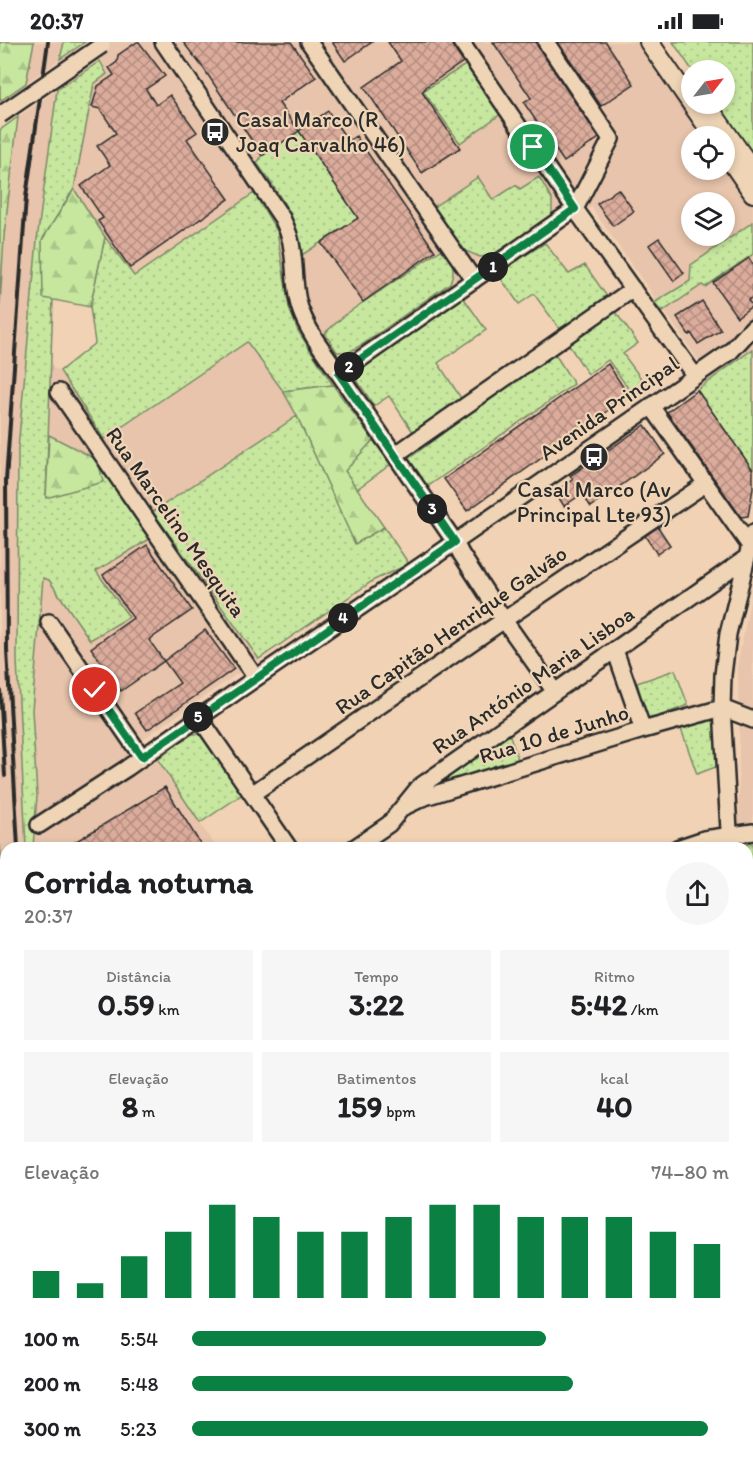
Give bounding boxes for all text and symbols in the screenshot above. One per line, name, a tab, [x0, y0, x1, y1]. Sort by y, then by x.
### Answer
text: 20:37	[30, 8, 83, 35]
north arrow	[681, 60, 735, 114]
map controls	[681, 60, 735, 246]
place label: Casal Marco (R Joaq Carvalho 46)	[236, 106, 406, 158]
bus stop icon: Casal Marco (R Joaq Carvalho 46)	[199, 116, 231, 148]
pin	[507, 121, 558, 172]
button: locate	[681, 126, 735, 180]
icon: arrive	[516, 130, 549, 163]
button: layers	[681, 192, 735, 246]
pin: 1	[478, 252, 508, 282]
text: 1	[489, 257, 497, 276]
street label: Avenida Principal	[534, 350, 684, 466]
pin: 2	[334, 352, 364, 382]
text: 2	[345, 357, 353, 376]
street label: Rua Marcelino Mesquita	[100, 422, 252, 623]
bus stop icon: Casal Marco (Av Principal Lte 93)	[578, 441, 610, 473]
place label: Casal Marco (Av Principal Lte 93)	[517, 476, 671, 528]
pin: 3	[417, 494, 447, 524]
text: 3	[428, 499, 436, 518]
street label: Rua Capitão Henrique Galvão	[330, 540, 572, 720]
street label: Rua António Maria Lisboa	[427, 600, 639, 760]
pin: 4	[328, 603, 358, 633]
text: 4	[338, 608, 348, 627]
pin	[69, 664, 120, 715]
icon: check	[78, 673, 111, 706]
street label: Rua 10 de Junho	[476, 698, 632, 770]
pin: 5	[183, 702, 213, 732]
text: 5	[194, 707, 202, 726]
text: Corrida noturna	[24, 862, 253, 901]
button: share	[666, 862, 729, 925]
text: 20:37	[24, 904, 73, 928]
text: Distância	[106, 967, 171, 986]
text: Tempo	[354, 967, 399, 986]
text: Ritmo	[594, 967, 635, 986]
text: 0.59	[97, 986, 155, 1023]
text: 3:22	[349, 986, 404, 1023]
text: 5:42	[570, 986, 627, 1023]
text: km	[155, 1000, 180, 1019]
text: /km	[627, 1000, 659, 1019]
text: Elevação	[108, 1069, 169, 1088]
text: Batimentos	[337, 1069, 416, 1088]
text: kcal	[600, 1069, 629, 1088]
text: 8	[122, 1088, 138, 1125]
text: 159	[337, 1088, 383, 1125]
text: 40	[596, 1088, 633, 1125]
text: m	[138, 1102, 155, 1121]
text: bpm	[383, 1102, 416, 1121]
text: Elevação	[24, 1160, 99, 1184]
text: 74–80 m	[651, 1160, 729, 1184]
text: 100 m	[24, 1327, 79, 1351]
text: 5:54	[120, 1327, 158, 1351]
text: 200 m	[24, 1372, 80, 1396]
text: 5:48	[120, 1372, 158, 1396]
text: 300 m	[24, 1417, 81, 1441]
text: 5:23	[120, 1417, 157, 1441]

